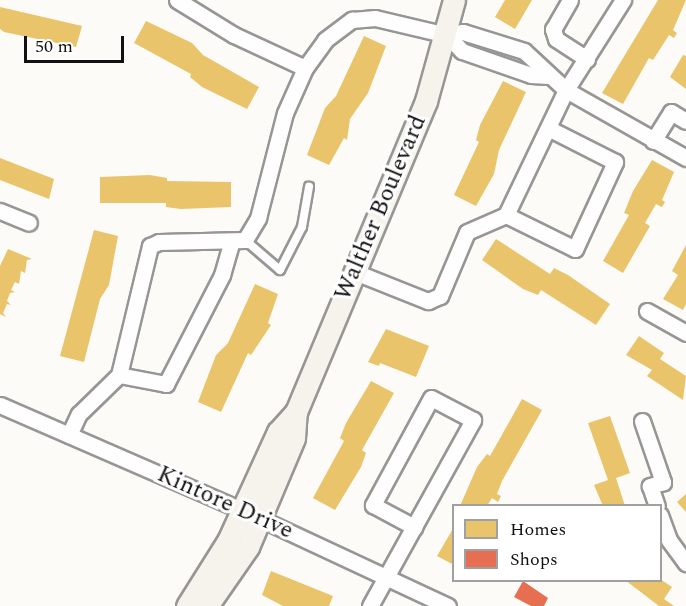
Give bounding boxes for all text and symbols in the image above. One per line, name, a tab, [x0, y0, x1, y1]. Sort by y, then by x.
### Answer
scale bar	[27, 24, 128, 62]
text: 50 m	[35, 33, 73, 60]
street label: Walther Boulevard	[329, 111, 433, 305]
street label: Kintore Drive	[153, 460, 297, 546]
legend	[452, 504, 662, 582]
text: Homes	[510, 516, 566, 543]
text: Shops	[510, 546, 558, 573]

